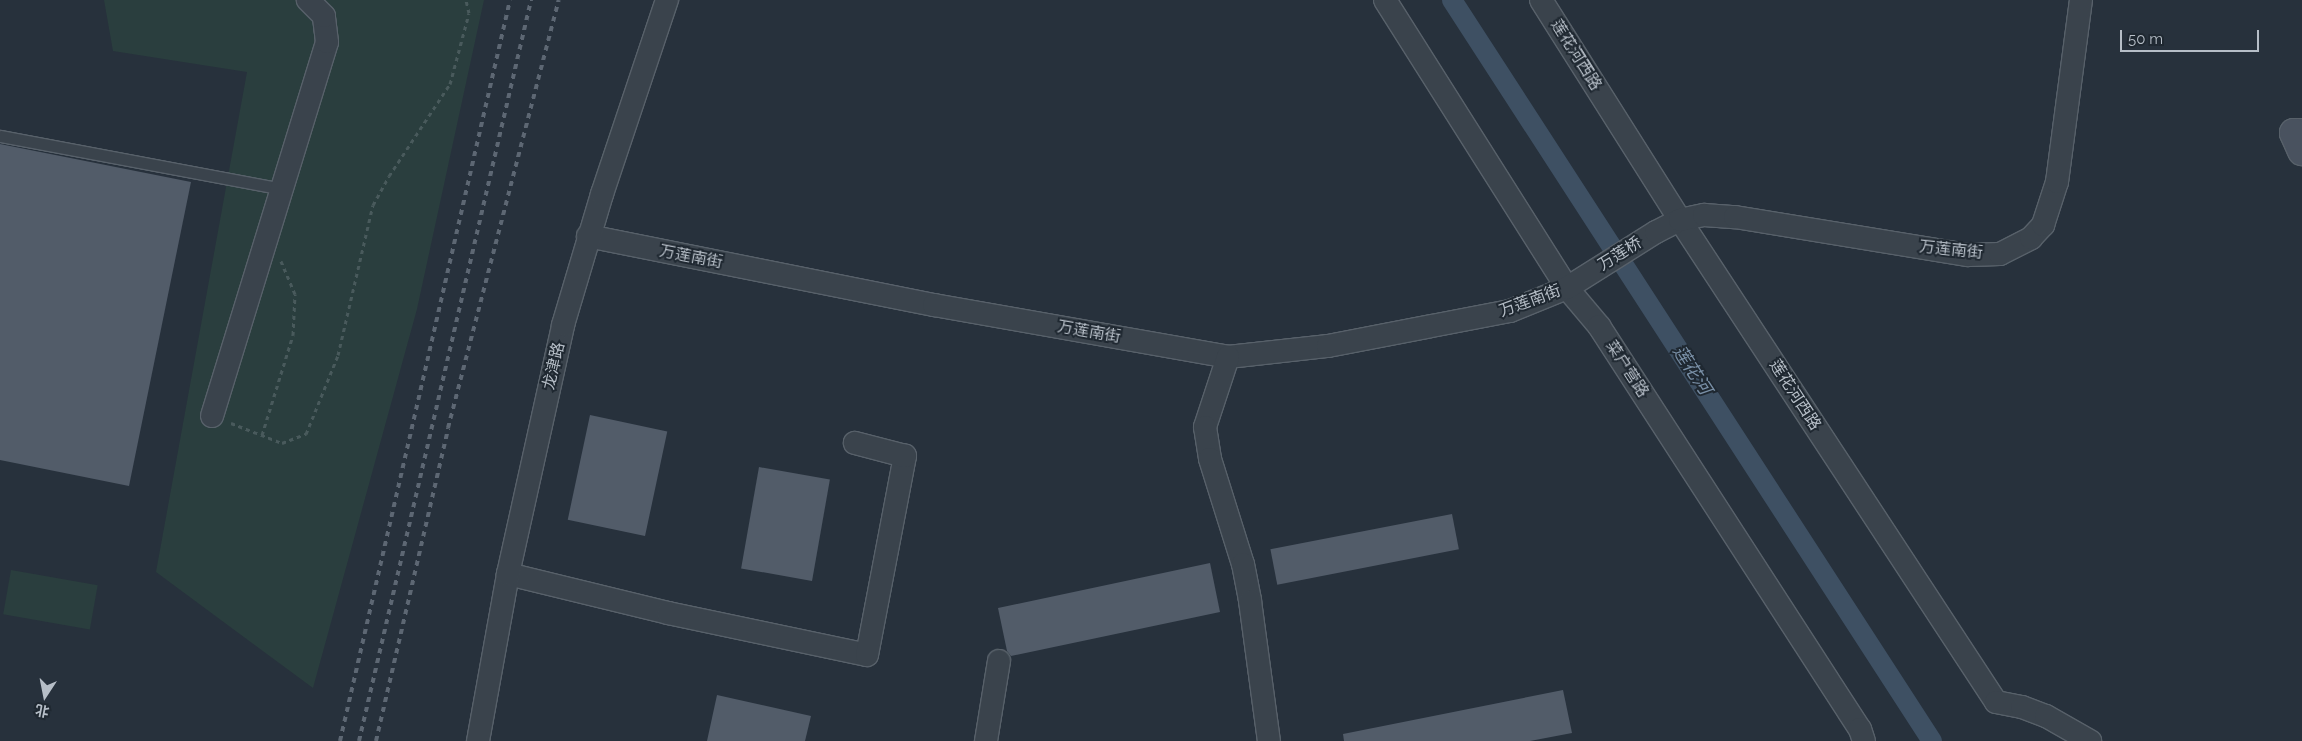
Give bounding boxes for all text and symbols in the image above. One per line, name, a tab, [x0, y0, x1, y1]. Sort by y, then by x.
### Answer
street label: 莲花河西路	[1547, 16, 1605, 94]
scale bar	[2122, 20, 2261, 52]
text: 50 m	[2128, 30, 2163, 48]
street label: 万莲桥	[1595, 233, 1645, 275]
street label: 万莲南街	[1918, 237, 1984, 263]
street label: 万莲南街	[658, 241, 724, 273]
street label: 万莲南街	[1497, 281, 1563, 321]
street label: 万莲南街	[1056, 317, 1122, 347]
street label: 菜户营路	[1602, 337, 1652, 401]
street label: 龙津路	[539, 340, 569, 392]
water label: 莲花河	[1668, 341, 1716, 399]
street label: 莲花河西路	[1765, 356, 1825, 434]
north arrow	[20, 671, 70, 721]
text: 北	[34, 702, 51, 720]

